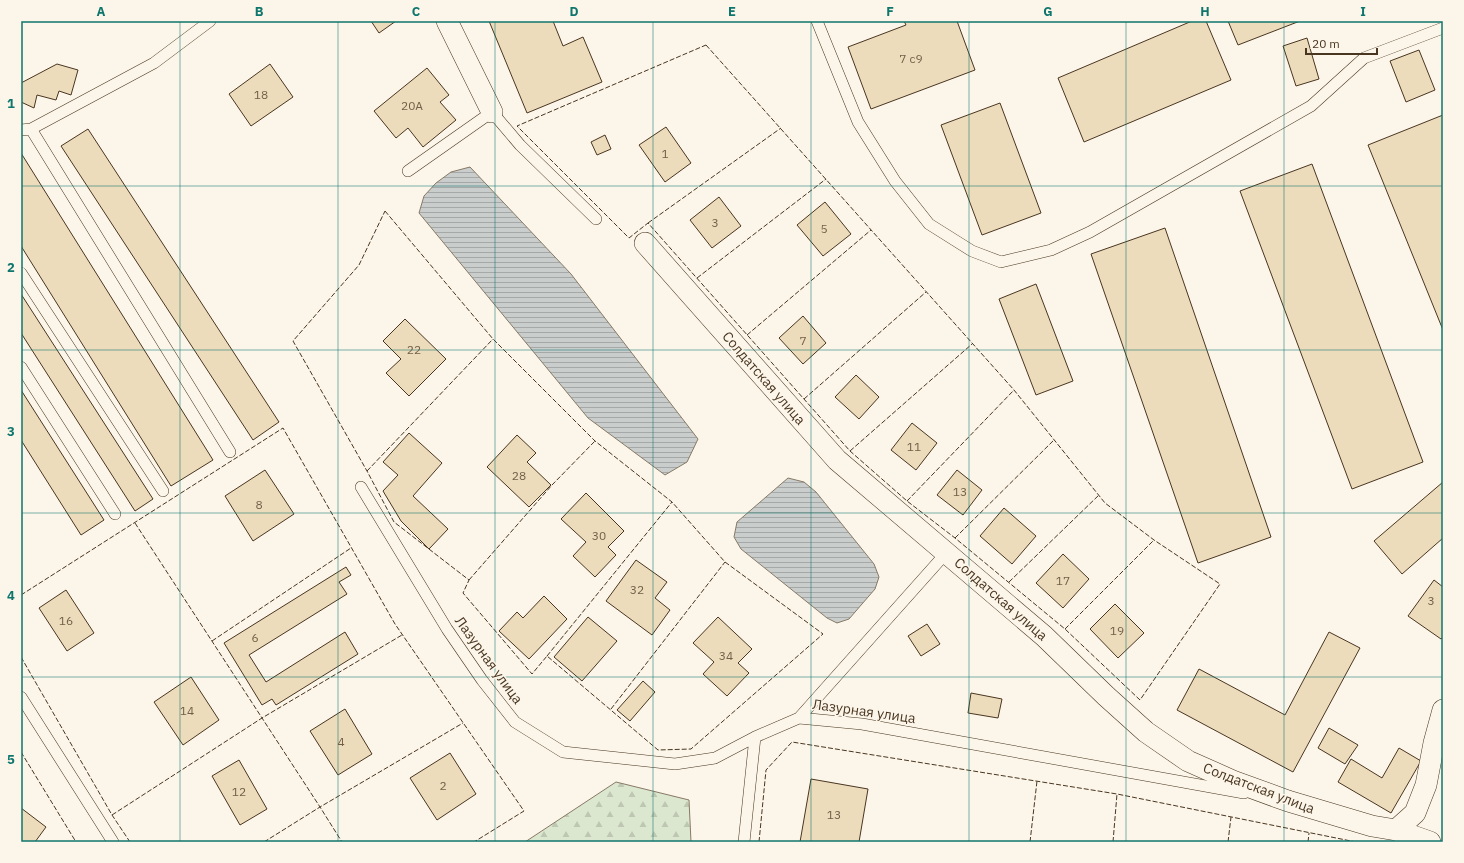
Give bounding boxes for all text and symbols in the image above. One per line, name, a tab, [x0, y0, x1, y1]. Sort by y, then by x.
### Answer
text: A	[97, 3, 106, 20]
text: B	[255, 3, 264, 20]
text: C	[412, 3, 421, 20]
text: D	[569, 3, 579, 20]
text: E	[728, 3, 736, 20]
text: F	[886, 3, 894, 20]
text: G	[1043, 3, 1053, 20]
text: H	[1200, 3, 1210, 20]
text: I	[1360, 3, 1366, 20]
scale bar	[1306, 30, 1377, 56]
text: 20 m	[1312, 36, 1340, 51]
house number: 7 с9	[899, 51, 923, 66]
house number: 18	[254, 87, 268, 102]
text: 1	[7, 95, 15, 112]
house number: 20А	[401, 98, 423, 113]
house number: 1	[661, 146, 669, 161]
house number: 3	[711, 215, 719, 230]
house number: 5	[820, 221, 828, 236]
text: 2	[7, 259, 15, 276]
street label: Солдатская улица	[718, 328, 810, 429]
house number: 7	[799, 333, 807, 348]
house number: 22	[407, 342, 421, 357]
text: 3	[7, 423, 15, 440]
house number: 11	[907, 439, 921, 454]
house number: 28	[512, 468, 526, 483]
house number: 13	[953, 484, 967, 499]
house number: 8	[255, 497, 263, 512]
house number: 30	[592, 528, 606, 543]
street label: Солдатская улица	[951, 553, 1052, 645]
house number: 17	[1056, 573, 1070, 588]
house number: 32	[630, 582, 644, 597]
text: 4	[7, 587, 15, 604]
house number: 3	[1427, 593, 1435, 608]
house number: 16	[59, 613, 73, 628]
street label: Лазурная улица	[451, 613, 527, 708]
house number: 19	[1110, 623, 1124, 638]
house number: 6	[251, 630, 259, 645]
house number: 34	[719, 648, 733, 663]
street label: Лазурная улица	[811, 695, 917, 727]
house number: 14	[180, 703, 194, 718]
house number: 4	[337, 734, 345, 749]
text: 5	[7, 751, 15, 768]
street label: Солдатская улица	[1201, 758, 1318, 818]
house number: 2	[439, 778, 447, 793]
house number: 12	[232, 784, 246, 799]
house number: 13	[827, 807, 841, 822]

